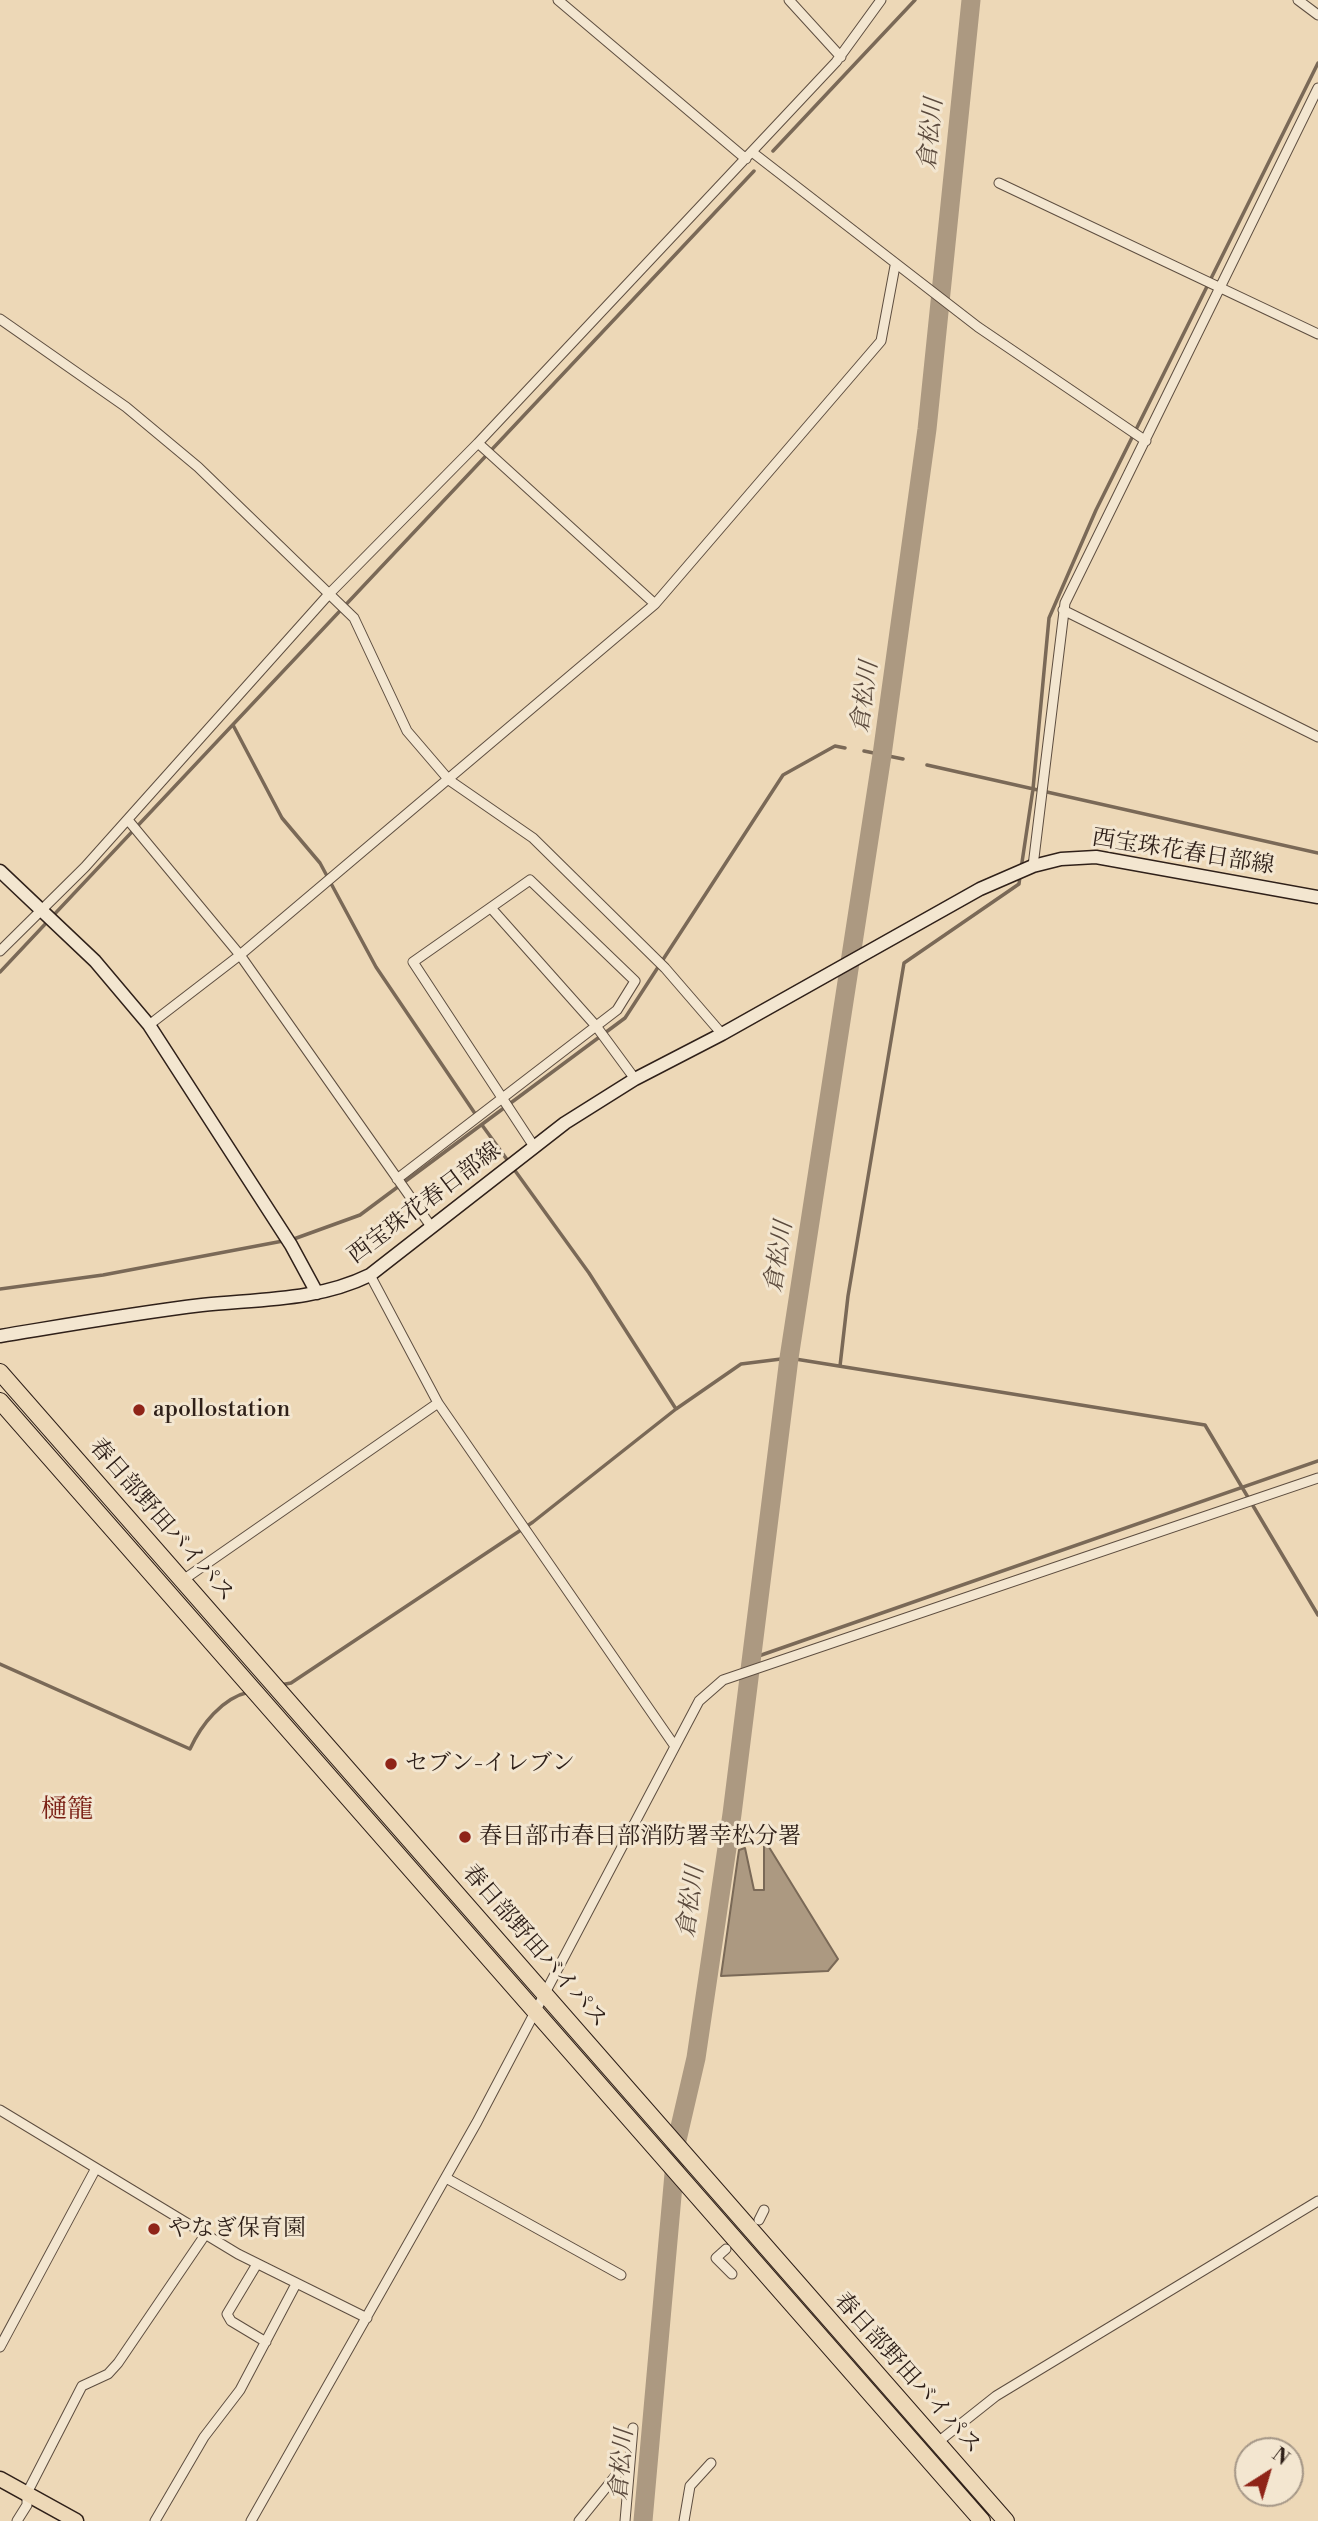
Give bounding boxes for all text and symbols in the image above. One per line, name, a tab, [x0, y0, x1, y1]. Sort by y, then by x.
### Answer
water label: 倉松川	[914, 97, 950, 171]
water label: 倉松川	[847, 659, 885, 735]
street label: 西宝珠花春日部線	[1090, 825, 1276, 881]
street label: 西宝珠花春日部線	[343, 1138, 507, 1270]
water label: 倉松川	[760, 1219, 800, 1295]
place label: apollostation	[153, 1396, 290, 1424]
marker: apollostation	[131, 1402, 147, 1418]
street label: 春日部野田バイパス	[83, 1434, 239, 1608]
place label: セブン-イレブン	[405, 1750, 575, 1778]
marker: セブン-イレブン	[383, 1756, 399, 1772]
district label: 樋籠	[41, 1795, 93, 1827]
place label: 春日部市春日部消防署幸松分署	[479, 1823, 801, 1851]
marker: 春日部市春日部消防署幸松分署	[457, 1829, 473, 1845]
street label: 春日部野田バイパス	[456, 1860, 612, 2034]
water label: 倉松川	[673, 1864, 711, 1940]
place label: やなぎ保育園	[168, 2215, 306, 2243]
marker: やなぎ保育園	[146, 2221, 162, 2237]
street label: 春日部野田バイパス	[827, 2288, 987, 2460]
water label: 倉松川	[606, 2428, 640, 2502]
north arrow	[1234, 2437, 1304, 2507]
text: N	[1267, 2443, 1294, 2471]

